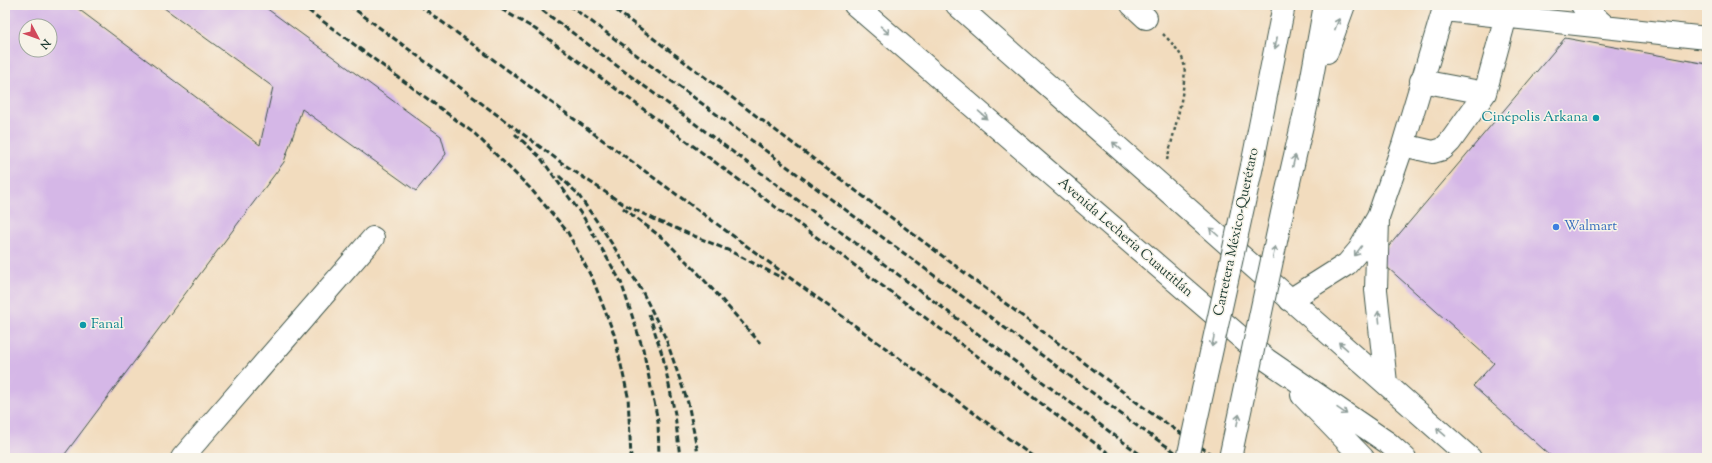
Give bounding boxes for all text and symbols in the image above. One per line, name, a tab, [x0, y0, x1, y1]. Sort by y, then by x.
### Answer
north arrow	[18, 18, 58, 58]
one-way arrow	[1334, 18, 1342, 30]
one-way arrow	[879, 26, 890, 35]
text: N	[36, 35, 54, 53]
one-way arrow	[1272, 36, 1280, 49]
place label: Cinépolis Arkana	[1482, 108, 1589, 128]
one-way arrow	[978, 111, 988, 120]
marker: Cinépolis Arkana	[1591, 113, 1601, 123]
one-way arrow	[1112, 142, 1122, 151]
street label: Carretera México-Querétaro	[1209, 146, 1265, 318]
one-way arrow	[1290, 155, 1298, 168]
street label: Avenida Lecheria Cuautitlán	[1053, 173, 1197, 303]
place label: Walmart	[1564, 217, 1617, 237]
marker: Walmart	[1551, 222, 1561, 232]
one-way arrow	[1209, 228, 1220, 237]
one-way arrow	[1270, 245, 1278, 258]
one-way arrow	[1354, 245, 1362, 256]
one-way arrow	[1375, 311, 1383, 324]
place label: Fanal	[91, 315, 124, 335]
marker: Fanal	[78, 320, 88, 330]
one-way arrow	[1209, 334, 1217, 347]
one-way arrow	[1338, 342, 1349, 351]
one-way arrow	[1336, 407, 1347, 415]
one-way arrow	[1235, 414, 1243, 427]
one-way arrow	[1436, 428, 1446, 437]

